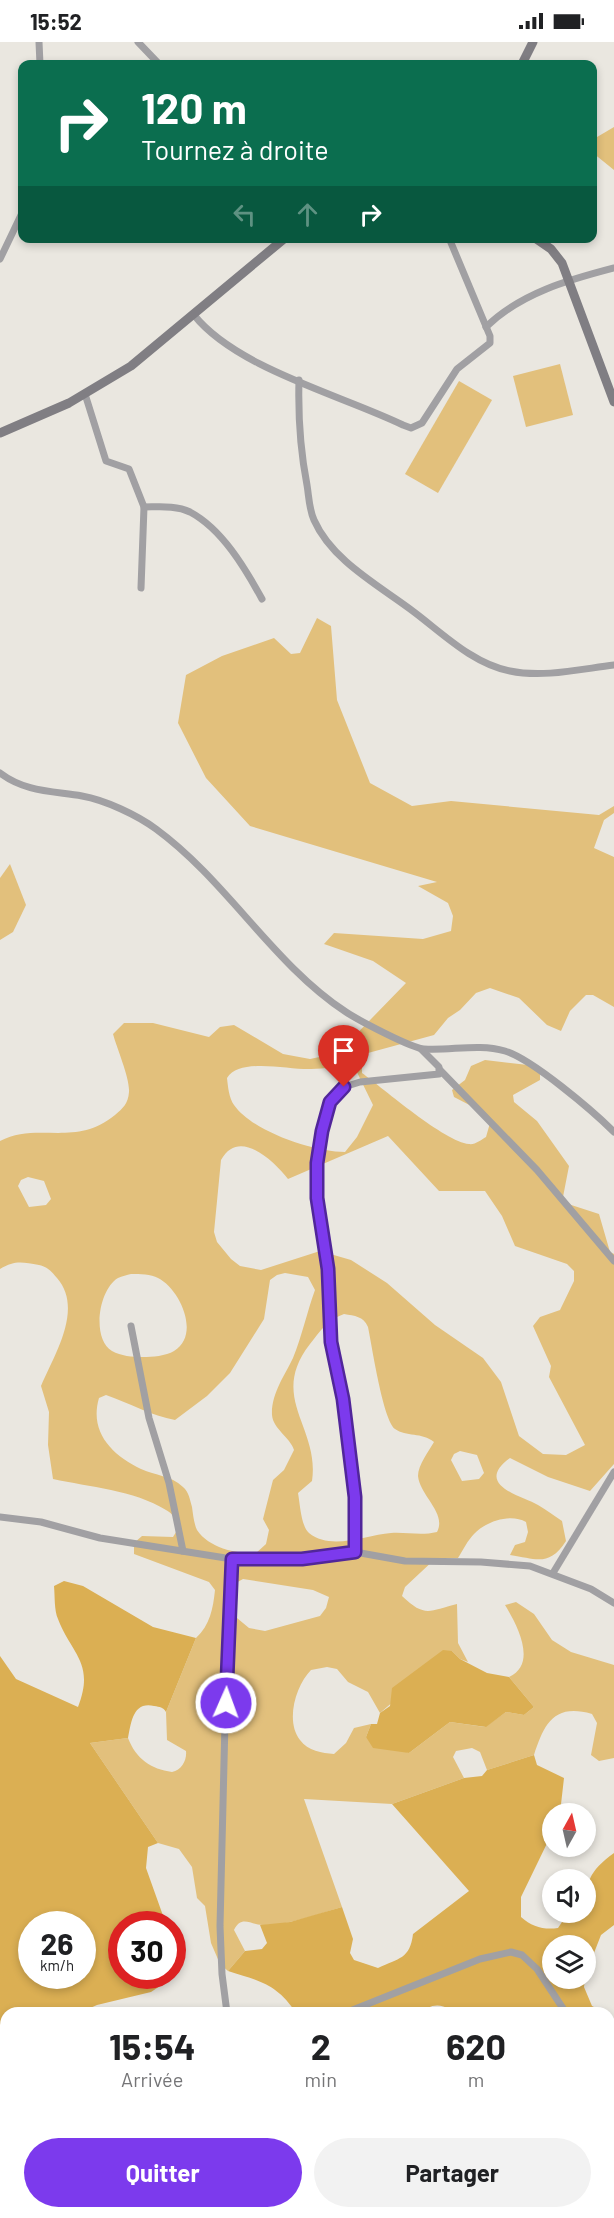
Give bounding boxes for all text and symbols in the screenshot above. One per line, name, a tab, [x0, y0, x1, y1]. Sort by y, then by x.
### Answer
text: 15:52	[30, 8, 82, 34]
text: 120 m	[141, 82, 247, 132]
icon: right	[42, 84, 120, 162]
text: Tournez à droite	[141, 133, 329, 165]
icon: left	[228, 198, 261, 231]
icon: ahead	[291, 198, 324, 231]
icon: right	[354, 198, 387, 231]
pin	[318, 1025, 369, 1087]
icon: arrive	[327, 1034, 360, 1067]
position arrow	[194, 1671, 258, 1735]
north arrow	[542, 1803, 596, 1857]
map controls	[542, 1803, 596, 1989]
button: sound	[542, 1869, 596, 1923]
speed limit sign: 30	[108, 1911, 186, 1989]
text: 26	[41, 1925, 73, 1961]
button: layers	[542, 1935, 596, 1989]
text: km/h	[40, 1956, 74, 1974]
text: 15:54	[109, 2024, 195, 2067]
text: 2	[311, 2024, 331, 2067]
text: 620	[446, 2024, 506, 2067]
text: Arrivée	[121, 2067, 183, 2091]
text: min	[305, 2067, 337, 2091]
text: m	[468, 2067, 484, 2091]
button: Quitter	[24, 2138, 302, 2207]
button: Partager	[314, 2138, 591, 2207]

